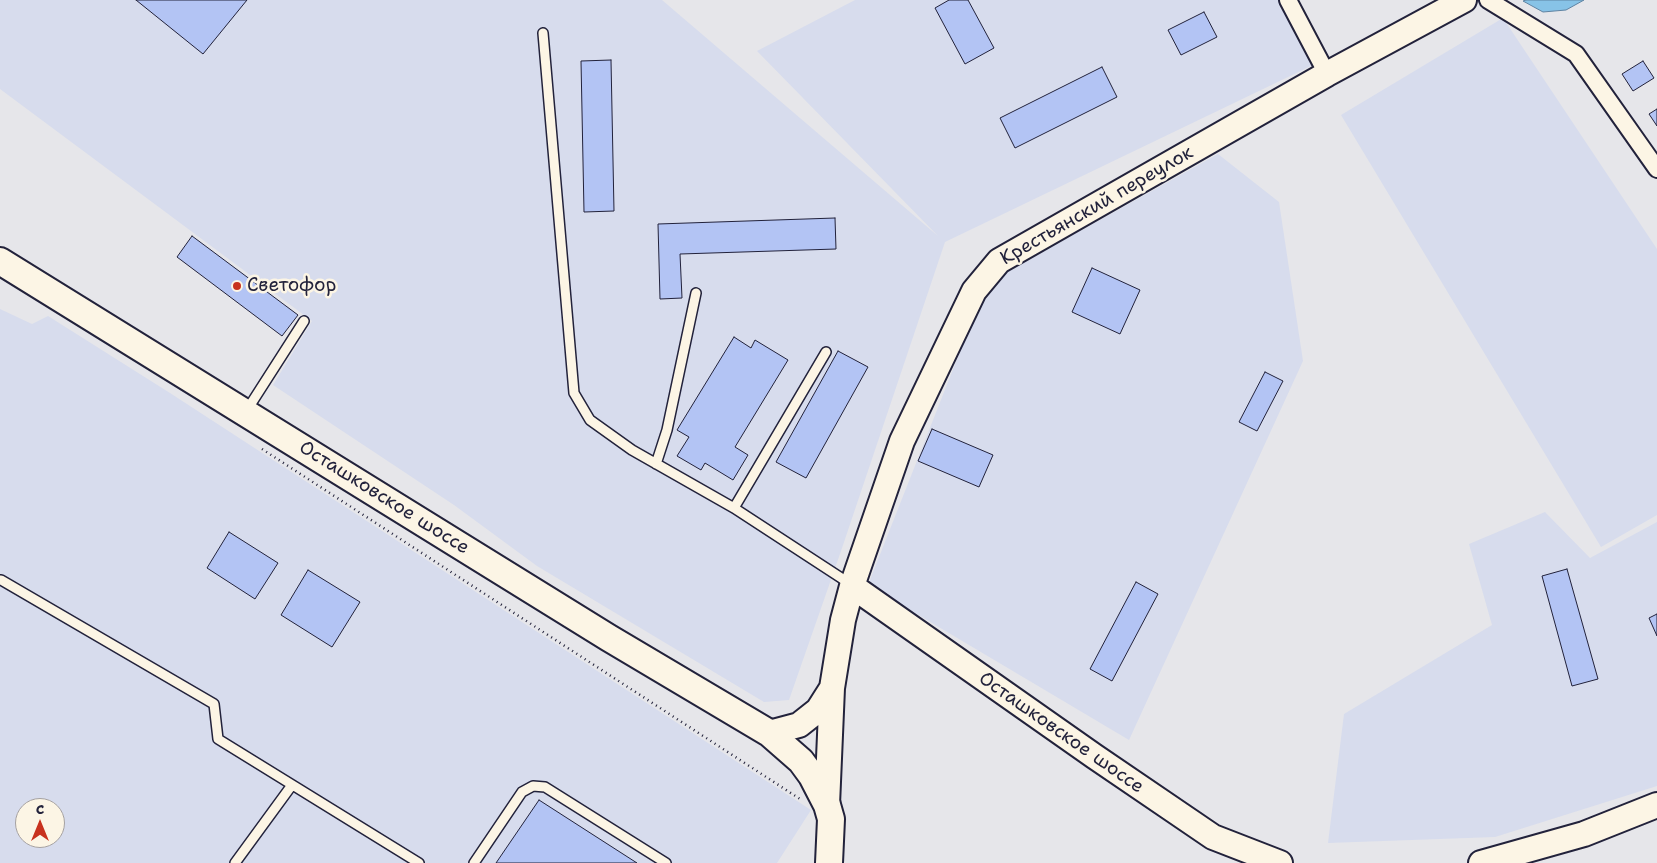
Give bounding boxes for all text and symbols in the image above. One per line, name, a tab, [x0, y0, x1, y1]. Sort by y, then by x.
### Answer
street label: Крестьянский переулок	[997, 141, 1197, 271]
place label: Светофор	[247, 275, 336, 297]
marker: Светофор	[231, 280, 243, 292]
street label: Осташковское шоссе	[295, 436, 473, 560]
street label: Осташковское шоссе	[974, 667, 1148, 799]
north arrow	[15, 798, 65, 848]
text: С	[36, 800, 44, 818]

